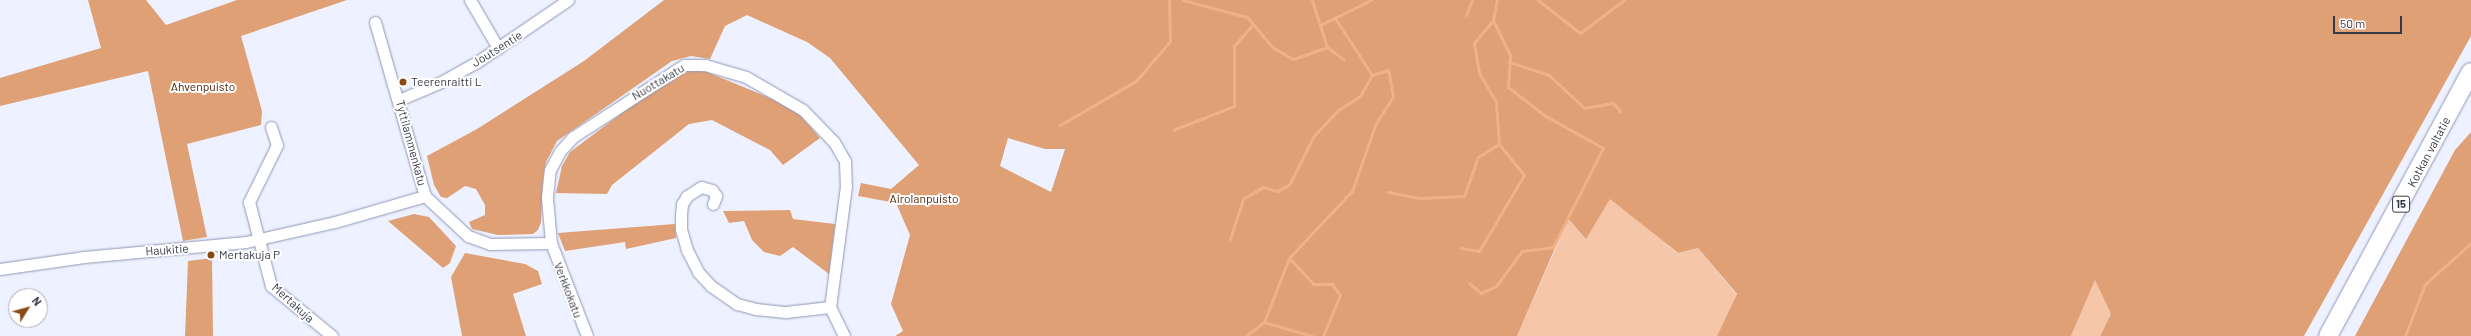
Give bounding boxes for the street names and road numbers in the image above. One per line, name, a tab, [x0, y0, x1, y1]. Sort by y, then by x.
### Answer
street label: Joutsentie	[469, 28, 525, 70]
street label: Nuottakatu	[629, 61, 687, 103]
street label: Tyttilammenkatu	[393, 99, 429, 187]
street label: Kotkan valtatie	[2404, 114, 2454, 190]
road number: 15	[2392, 195, 2410, 213]
street label: Haukitie	[145, 241, 189, 259]
street label: Verkkokatu	[551, 260, 585, 320]
street label: Mertakuja	[269, 280, 317, 326]

